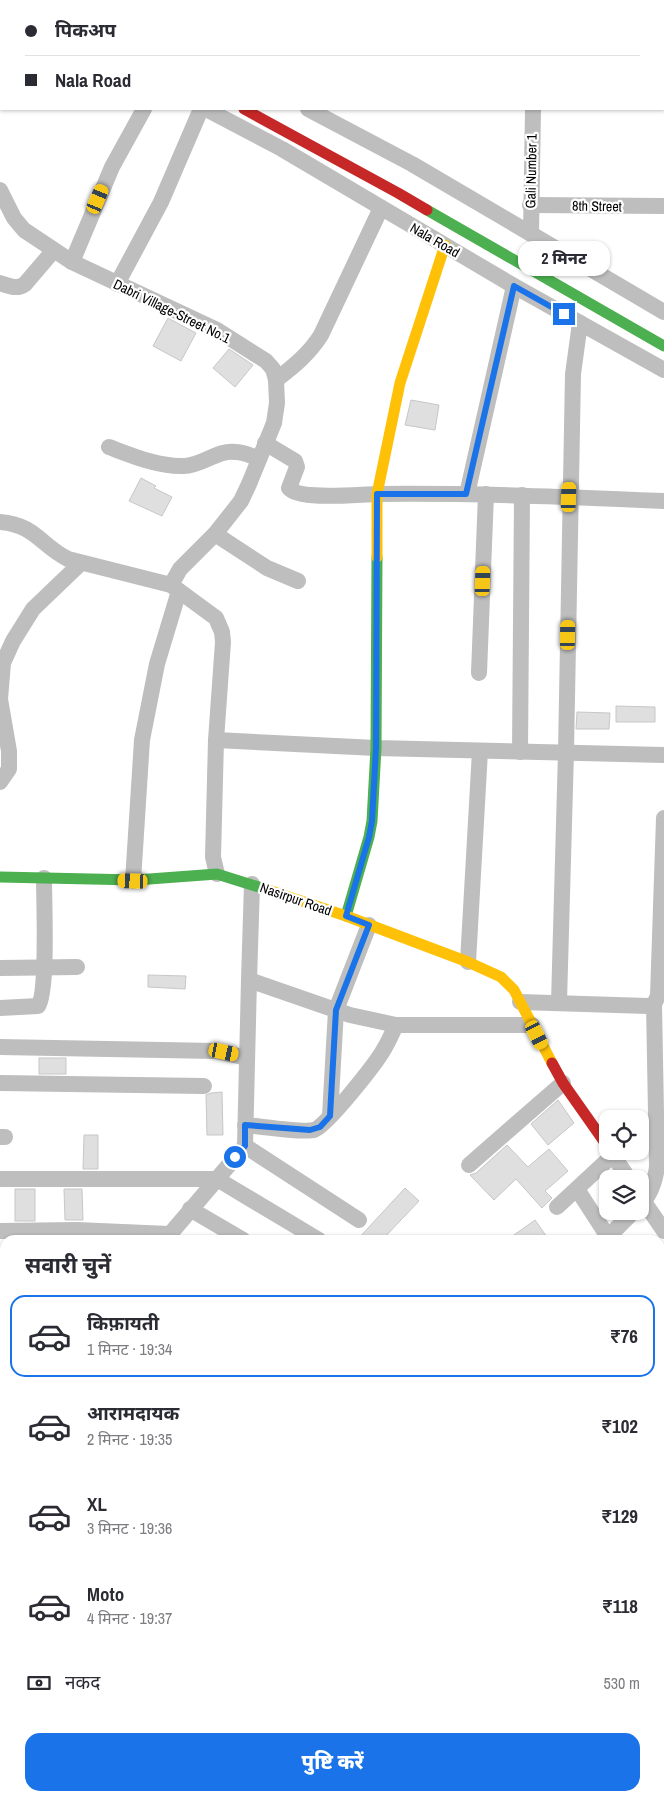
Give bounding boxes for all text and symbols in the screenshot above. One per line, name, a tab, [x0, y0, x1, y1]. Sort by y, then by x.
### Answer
text: पिकअप	[55, 17, 116, 43]
text: Nala Road	[55, 67, 131, 93]
street label: Gali Number 1	[521, 133, 541, 208]
car	[85, 182, 110, 216]
street label: 8th Street	[572, 197, 622, 215]
street label: Nala Road	[407, 219, 463, 261]
callout: 2 मिनट	[518, 242, 610, 276]
text: 2 मिनट	[541, 247, 587, 269]
street label: Dabri Village-Street No.1	[111, 275, 234, 347]
route end	[553, 303, 575, 325]
car	[560, 482, 577, 512]
car	[474, 566, 491, 596]
car	[560, 620, 575, 650]
car	[117, 873, 148, 889]
street label: Nasirpur Road	[258, 878, 334, 920]
car	[523, 1018, 550, 1052]
car	[207, 1042, 240, 1062]
map controls	[599, 1110, 649, 1220]
button: locate	[599, 1110, 649, 1160]
route start	[224, 1146, 246, 1168]
button: layers	[599, 1170, 649, 1220]
text: सवारी चुनें	[25, 1250, 111, 1280]
text: किफ़ायती	[87, 1310, 159, 1336]
icon: car	[27, 1314, 72, 1359]
text: ₹76	[610, 1323, 638, 1349]
text: 1 मिनट · 19:34	[87, 1338, 172, 1360]
text: आरामदायक	[87, 1400, 179, 1426]
icon: car	[27, 1404, 72, 1449]
text: ₹102	[601, 1413, 638, 1439]
text: 2 मिनट · 19:35	[87, 1428, 172, 1450]
text: XL	[87, 1491, 107, 1517]
icon: car	[27, 1494, 72, 1539]
text: ₹129	[601, 1503, 638, 1529]
text: 3 मिनट · 19:36	[87, 1517, 172, 1539]
text: Moto	[87, 1581, 124, 1607]
icon: car	[27, 1584, 72, 1629]
text: ₹118	[602, 1593, 638, 1619]
text: 4 मिनट · 19:37	[87, 1607, 172, 1629]
icon: cash	[25, 1669, 53, 1697]
text: नकद	[65, 1669, 100, 1695]
text: 530 m	[604, 1672, 640, 1694]
button: पुष्टि करें	[25, 1733, 640, 1791]

